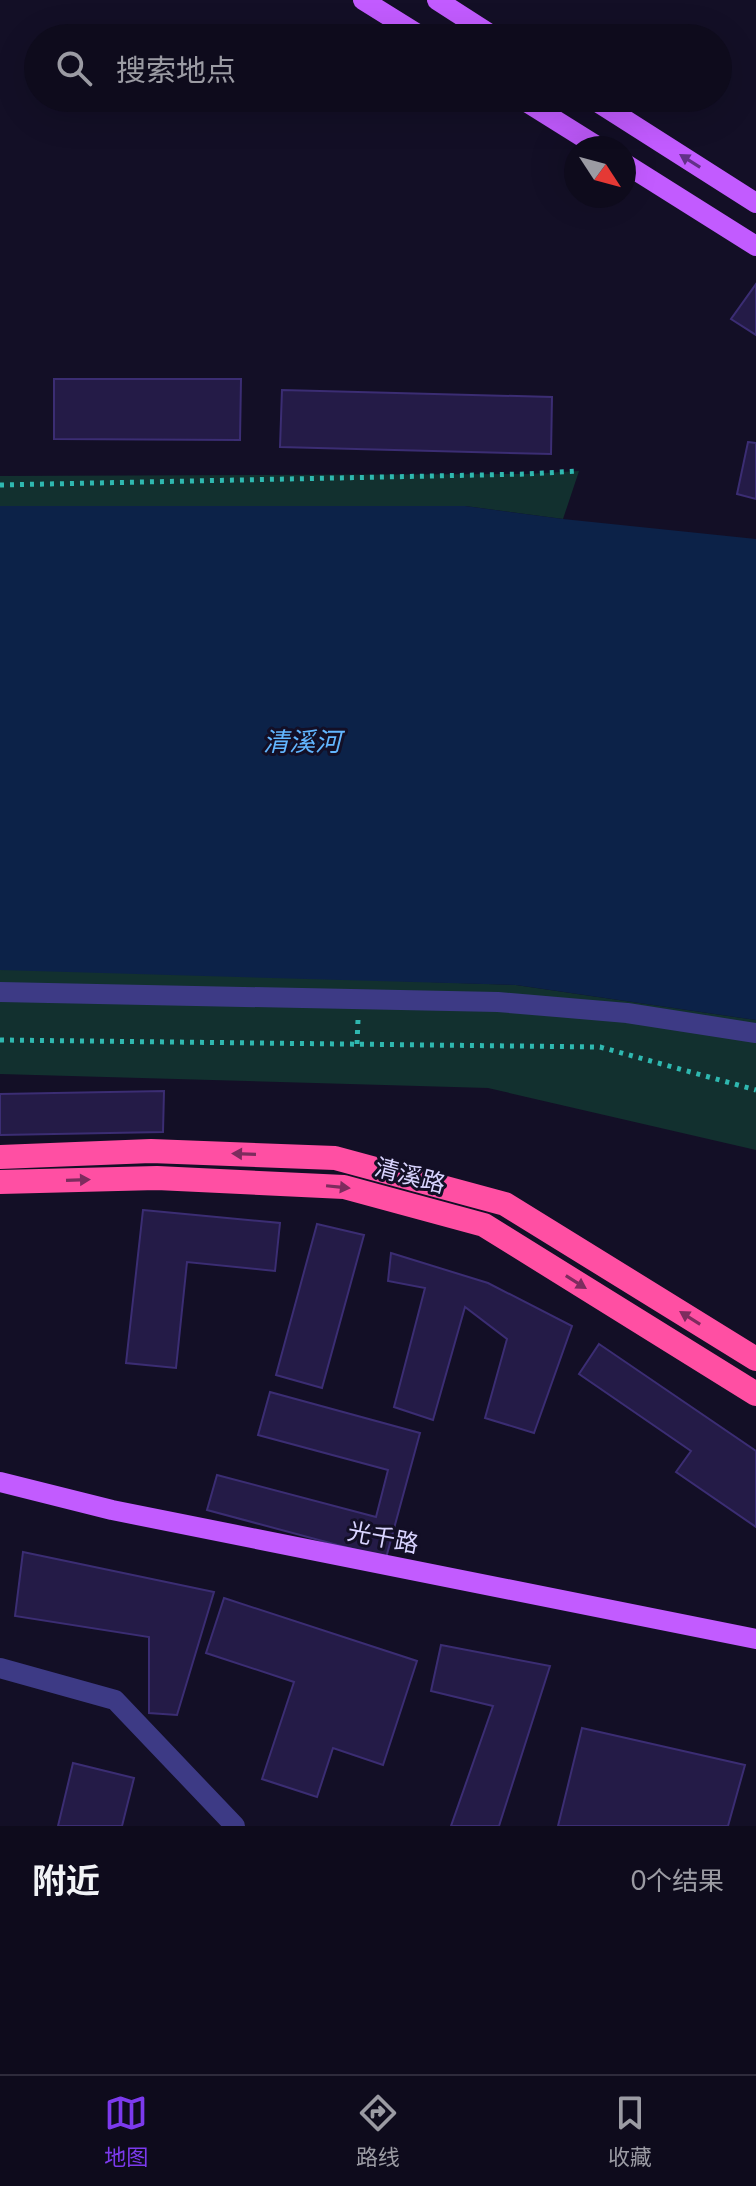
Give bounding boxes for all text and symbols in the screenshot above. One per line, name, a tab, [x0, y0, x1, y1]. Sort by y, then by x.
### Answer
search box	[24, 24, 732, 112]
icon: search	[52, 46, 96, 90]
text: 搜索地点	[116, 51, 236, 87]
north arrow	[564, 136, 636, 208]
one-way arrow	[679, 155, 701, 169]
water label: 清溪河	[263, 725, 346, 757]
one-way arrow	[231, 1148, 256, 1161]
street label: 清溪路	[372, 1151, 449, 1198]
one-way arrow	[66, 1174, 91, 1186]
one-way arrow	[325, 1181, 350, 1194]
one-way arrow	[565, 1275, 587, 1289]
one-way arrow	[679, 1311, 701, 1325]
street label: 光千路	[345, 1515, 421, 1558]
text: 附近	[32, 1859, 100, 1900]
text: 0个结果	[631, 1864, 724, 1896]
tab: 地图	[104, 2091, 148, 2171]
tab: 路线	[356, 2091, 400, 2171]
tab: 收藏	[608, 2091, 652, 2171]

